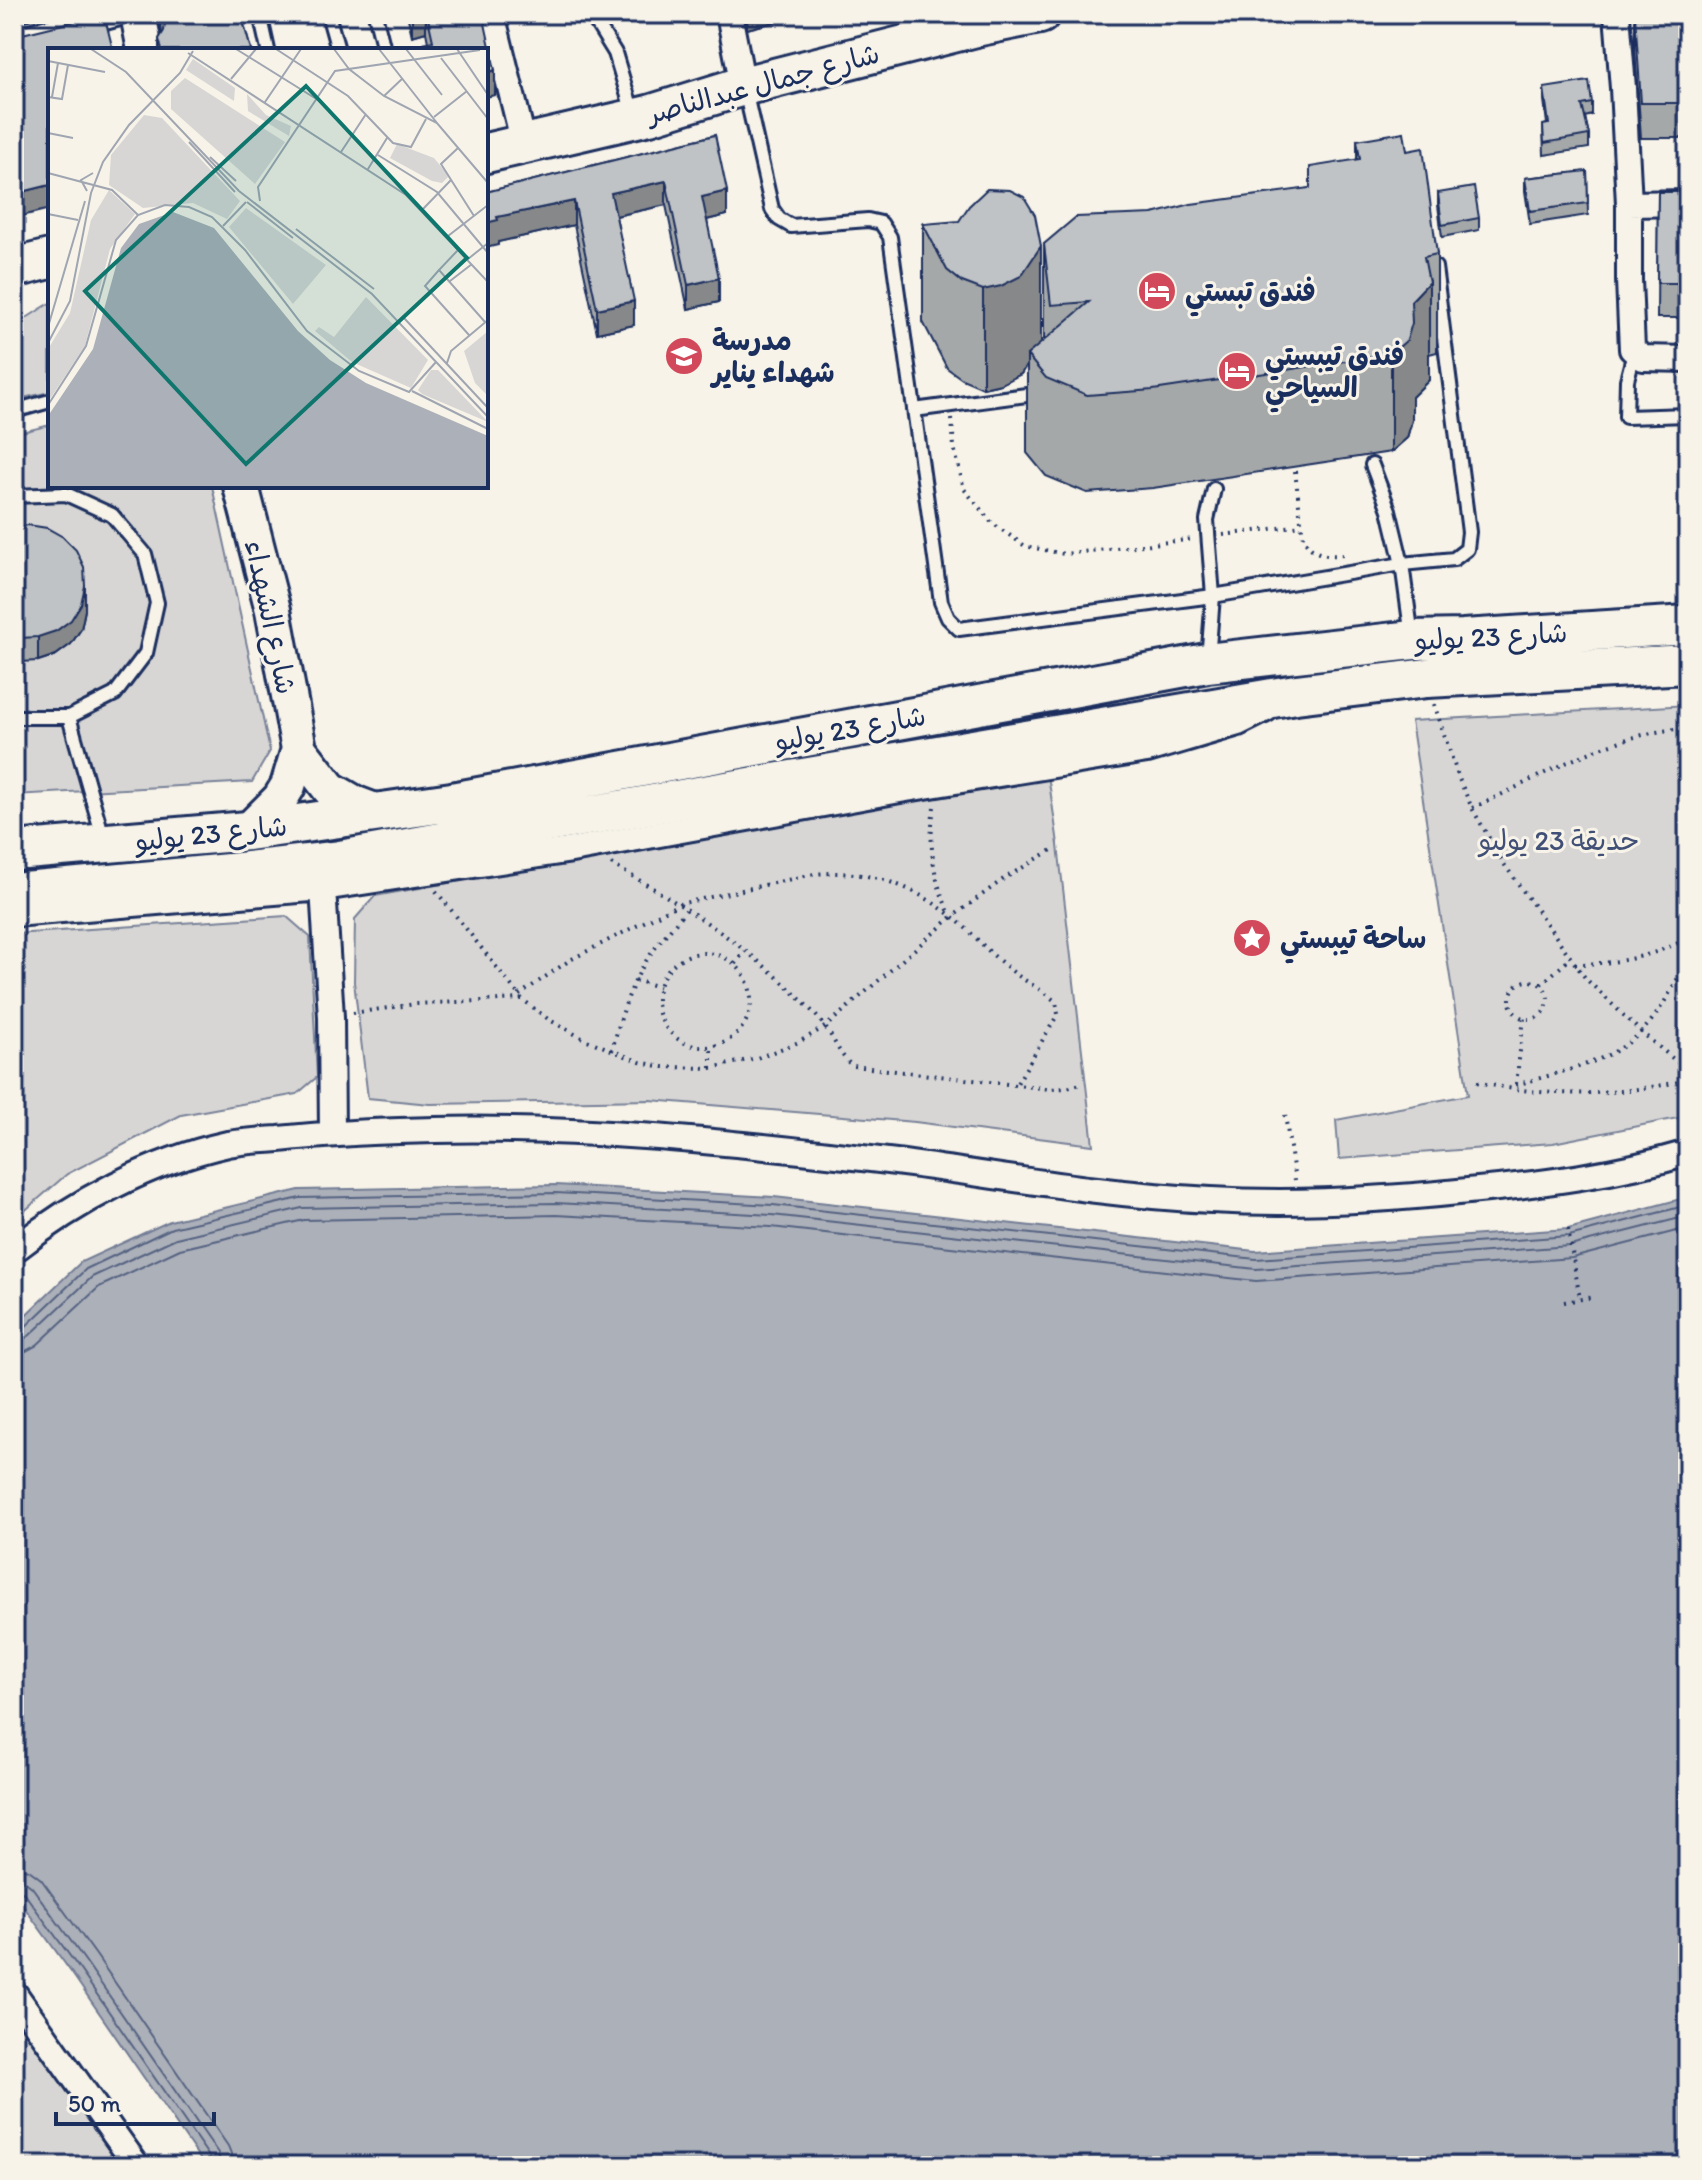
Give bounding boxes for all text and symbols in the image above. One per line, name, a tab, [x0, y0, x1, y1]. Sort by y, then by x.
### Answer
street label: شارع جمال عبدالناصر	[641, 36, 884, 134]
inset map	[48, 48, 488, 488]
hotel icon: فندق تبستي	[1136, 270, 1178, 312]
place label: فندق تبستي	[1185, 274, 1316, 317]
place label: مدرسة شهداء يناير	[709, 323, 835, 389]
school or university icon: مدرسة شهداء يناير	[663, 335, 705, 377]
place label: فندق تيبستي السياحي	[1265, 338, 1404, 413]
hotel icon: فندق تيبستي السياحي	[1216, 350, 1258, 392]
street label: شارع الشهداء	[235, 537, 304, 698]
street label: شارع 23 يوليو	[1412, 615, 1568, 660]
street label: شارع 23 يوليو	[770, 698, 929, 761]
street label: شارع 23 يوليو	[131, 808, 289, 861]
park label: حديقة 23 يوليو	[1476, 823, 1640, 858]
place icon: ساحة تيبستي	[1231, 917, 1273, 959]
place label: ساحة تيبستي	[1280, 921, 1426, 964]
scale bar	[56, 2076, 214, 2126]
text: 50 m	[68, 2089, 121, 2118]

